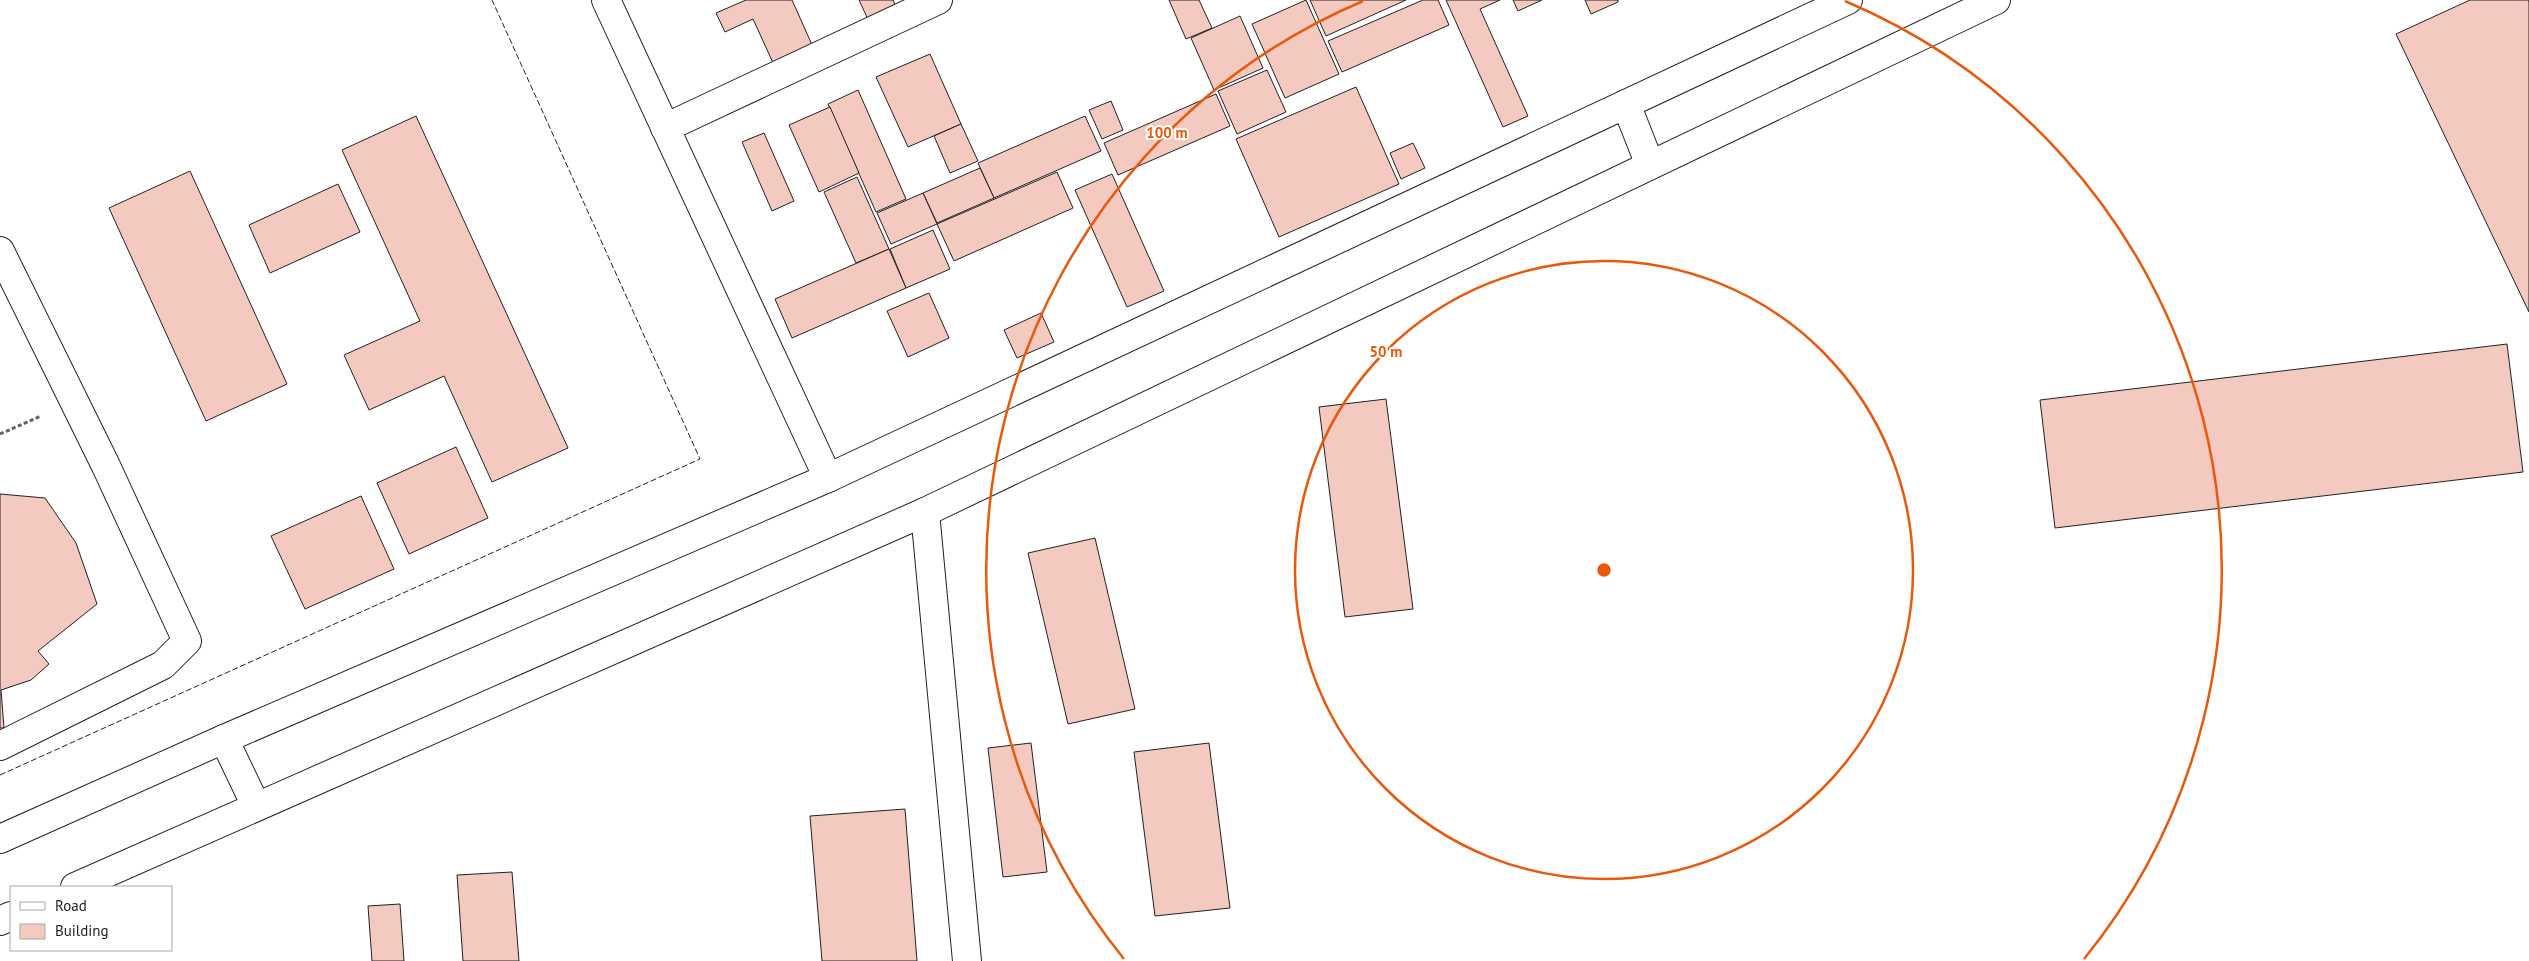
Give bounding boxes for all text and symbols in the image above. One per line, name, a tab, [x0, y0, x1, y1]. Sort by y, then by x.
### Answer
text: 100 m	[1146, 123, 1188, 142]
text: 50 m	[1370, 342, 1402, 361]
centre of rings	[1595, 561, 1613, 579]
legend	[10, 886, 172, 951]
text: Road	[55, 896, 87, 915]
text: Building	[55, 921, 109, 940]

